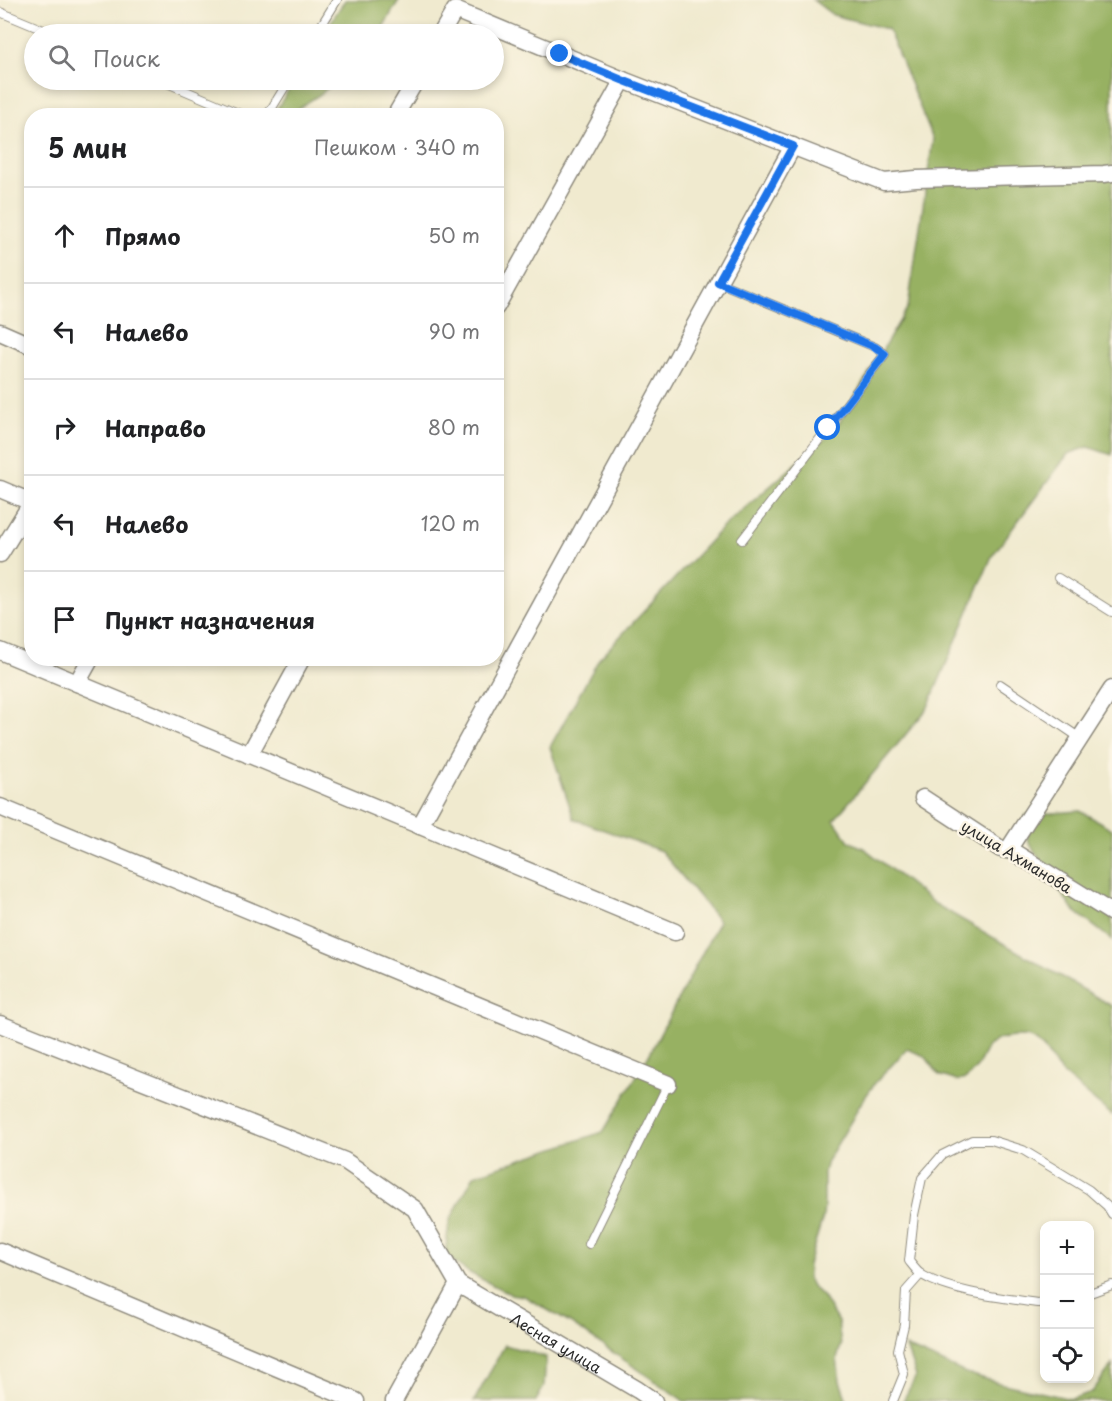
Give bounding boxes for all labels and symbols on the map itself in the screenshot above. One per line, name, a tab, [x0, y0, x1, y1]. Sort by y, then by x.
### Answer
route end	[546, 40, 572, 66]
route start	[814, 414, 840, 440]
street label: улица Ахманова	[957, 814, 1077, 899]
street label: Лесная улица	[507, 1306, 607, 1378]

